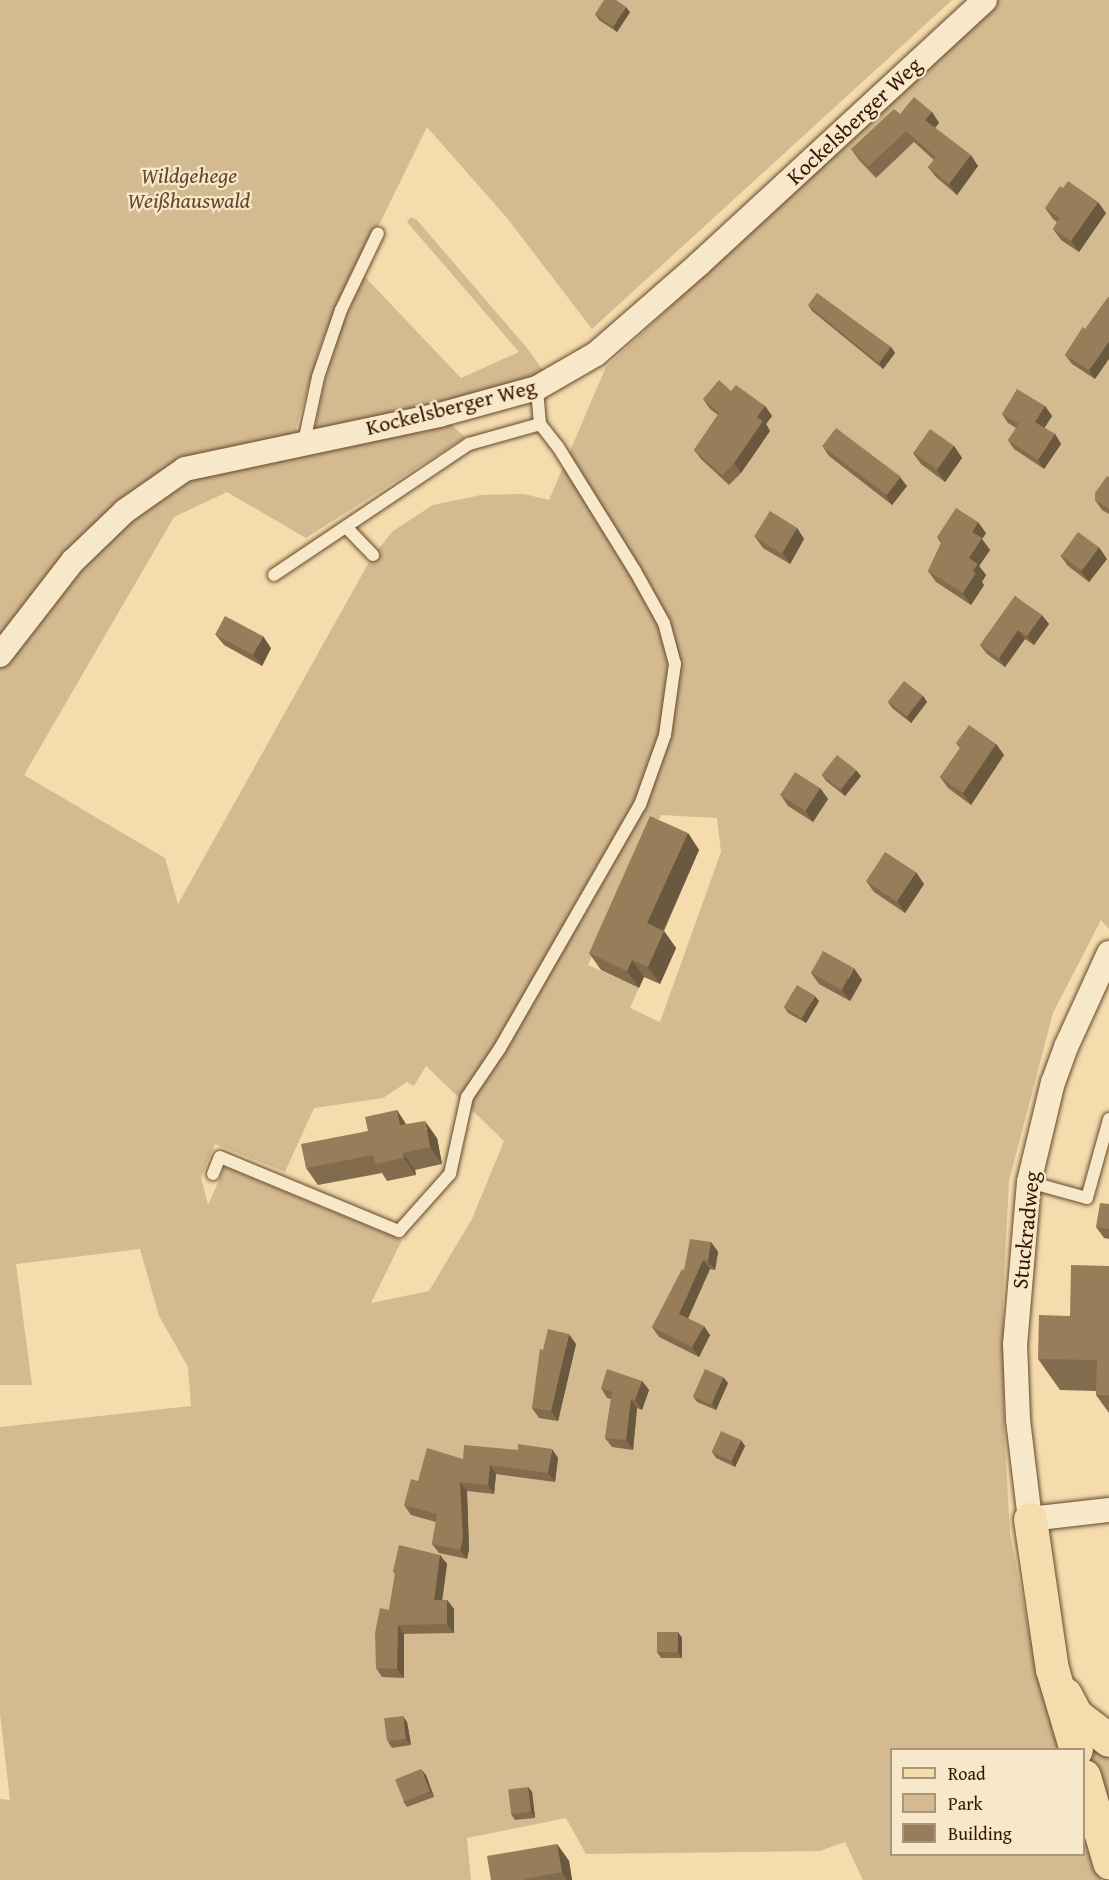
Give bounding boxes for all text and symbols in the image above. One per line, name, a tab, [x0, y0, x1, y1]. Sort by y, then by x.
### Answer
street label: Kockelsberger Weg	[781, 52, 927, 190]
park label: Wildgehege Weißhauswald	[128, 162, 250, 214]
street label: Kockelsberger Weg	[363, 373, 539, 441]
street label: Stuckradweg	[1007, 1170, 1045, 1290]
legend	[890, 1748, 1085, 1856]
text: Road	[948, 1760, 986, 1787]
text: Park	[948, 1790, 983, 1817]
text: Building	[948, 1820, 1012, 1847]

